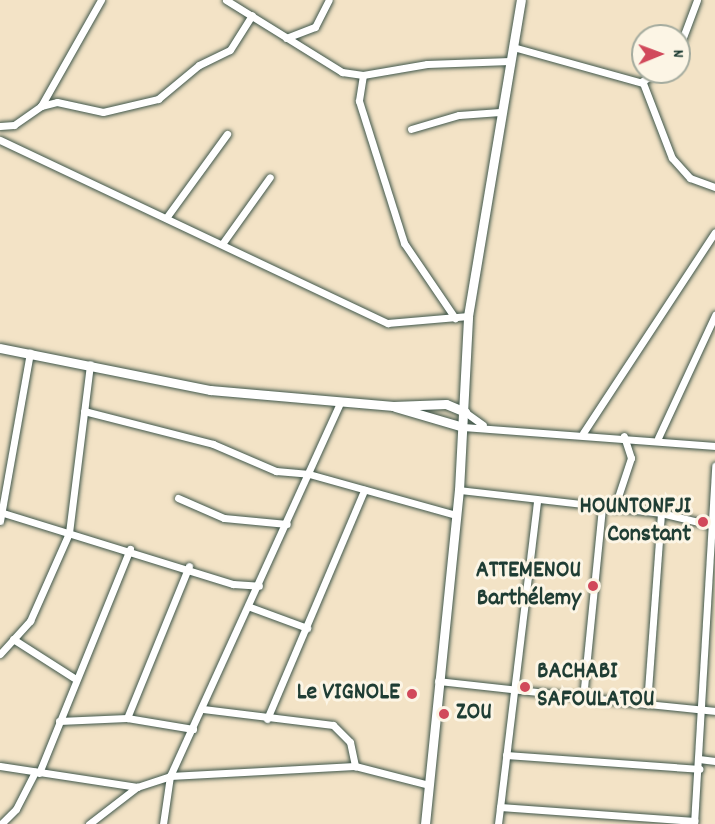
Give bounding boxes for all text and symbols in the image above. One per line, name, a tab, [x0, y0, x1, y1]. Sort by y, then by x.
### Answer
north arrow	[631, 24, 691, 84]
text: N	[666, 50, 689, 58]
place label: HOUNTONFJI Constant	[579, 494, 691, 550]
marker: HOUNTONFJI Constant	[696, 515, 710, 529]
place label: ATTEMENOU Barthélemy	[476, 558, 581, 614]
marker: ATTEMENOU Barthélemy	[586, 579, 600, 593]
place label: BACHABI SAFOULATOU	[537, 659, 655, 715]
place label: Le VIGNOLE	[297, 680, 400, 708]
marker: BACHABI SAFOULATOU	[518, 680, 532, 694]
marker: Le VIGNOLE	[405, 687, 419, 701]
place label: ZOU	[456, 700, 492, 728]
marker: ZOU	[437, 707, 451, 721]

